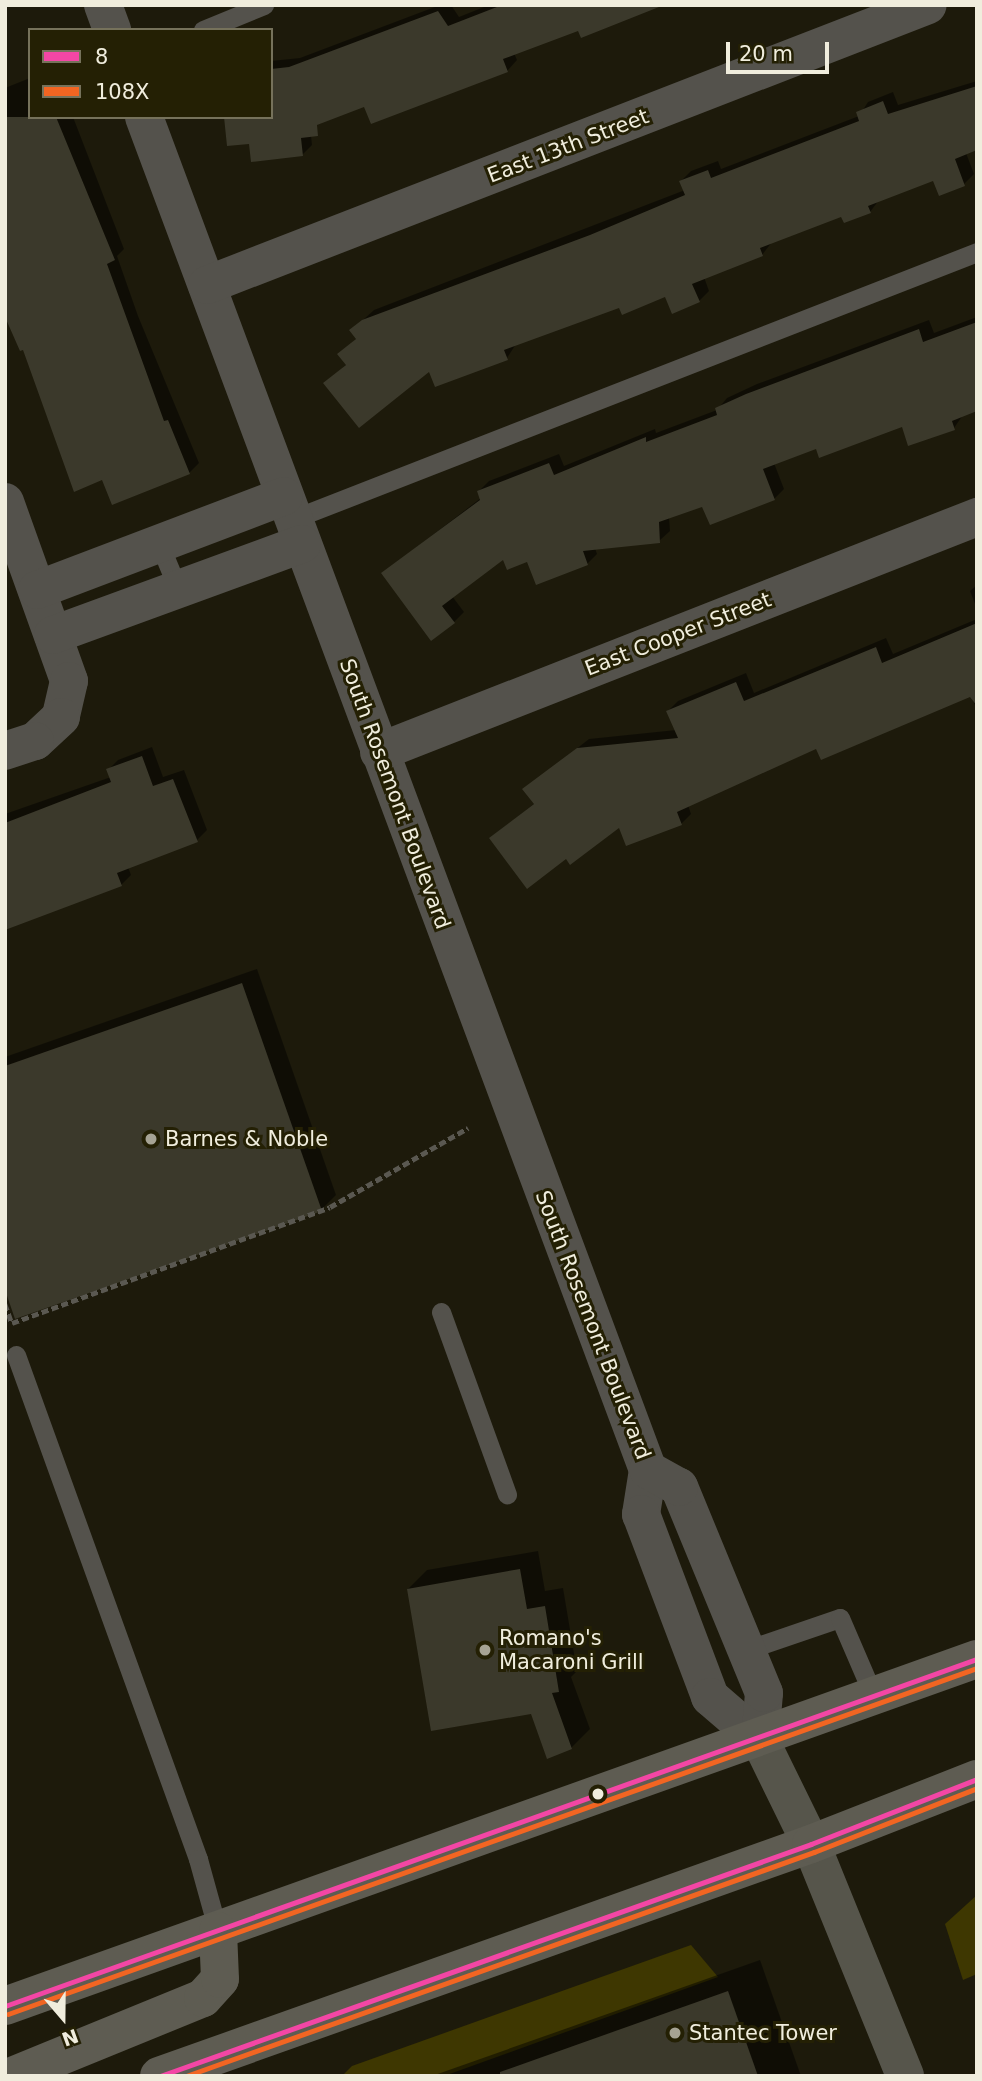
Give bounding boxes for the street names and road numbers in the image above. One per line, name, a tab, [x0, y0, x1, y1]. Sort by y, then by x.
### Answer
street label: East 13th Street	[484, 104, 652, 188]
street label: East Cooper Street	[581, 587, 775, 681]
street label: South Rosemont Boulevard	[334, 655, 456, 933]
street label: South Rosemont Boulevard	[530, 1187, 656, 1463]

